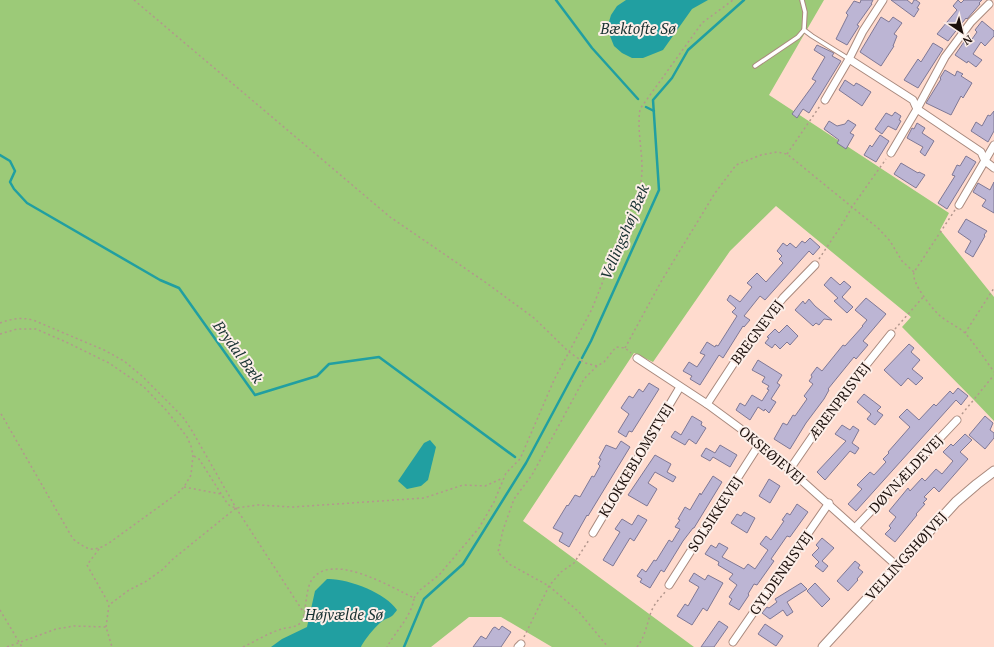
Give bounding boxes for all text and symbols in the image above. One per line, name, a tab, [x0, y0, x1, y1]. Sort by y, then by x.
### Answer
north arrow	[942, 12, 982, 52]
water label: Bæktofte Sø	[599, 18, 676, 38]
text: N	[960, 32, 975, 49]
water label: Vellingshøj Bæk	[595, 180, 653, 282]
street label: BREGNEVEJ	[726, 295, 787, 368]
water label: Brydal Bæk	[209, 315, 269, 387]
street label: ÆRENPRISVEJ	[803, 358, 874, 443]
street label: KLOKKEBLOMSTVEJ	[594, 399, 677, 520]
street label: OKSEØJEVEJ	[735, 421, 810, 488]
street label: DØVNÆLDEVEJ	[864, 430, 947, 517]
street label: SOLSIKKEVEJ	[683, 472, 746, 555]
street label: VELLINGSHØJVEJ	[861, 507, 951, 604]
street label: GYLDENRISVEJ	[745, 527, 817, 619]
water label: Højvælde Sø	[304, 604, 384, 624]

